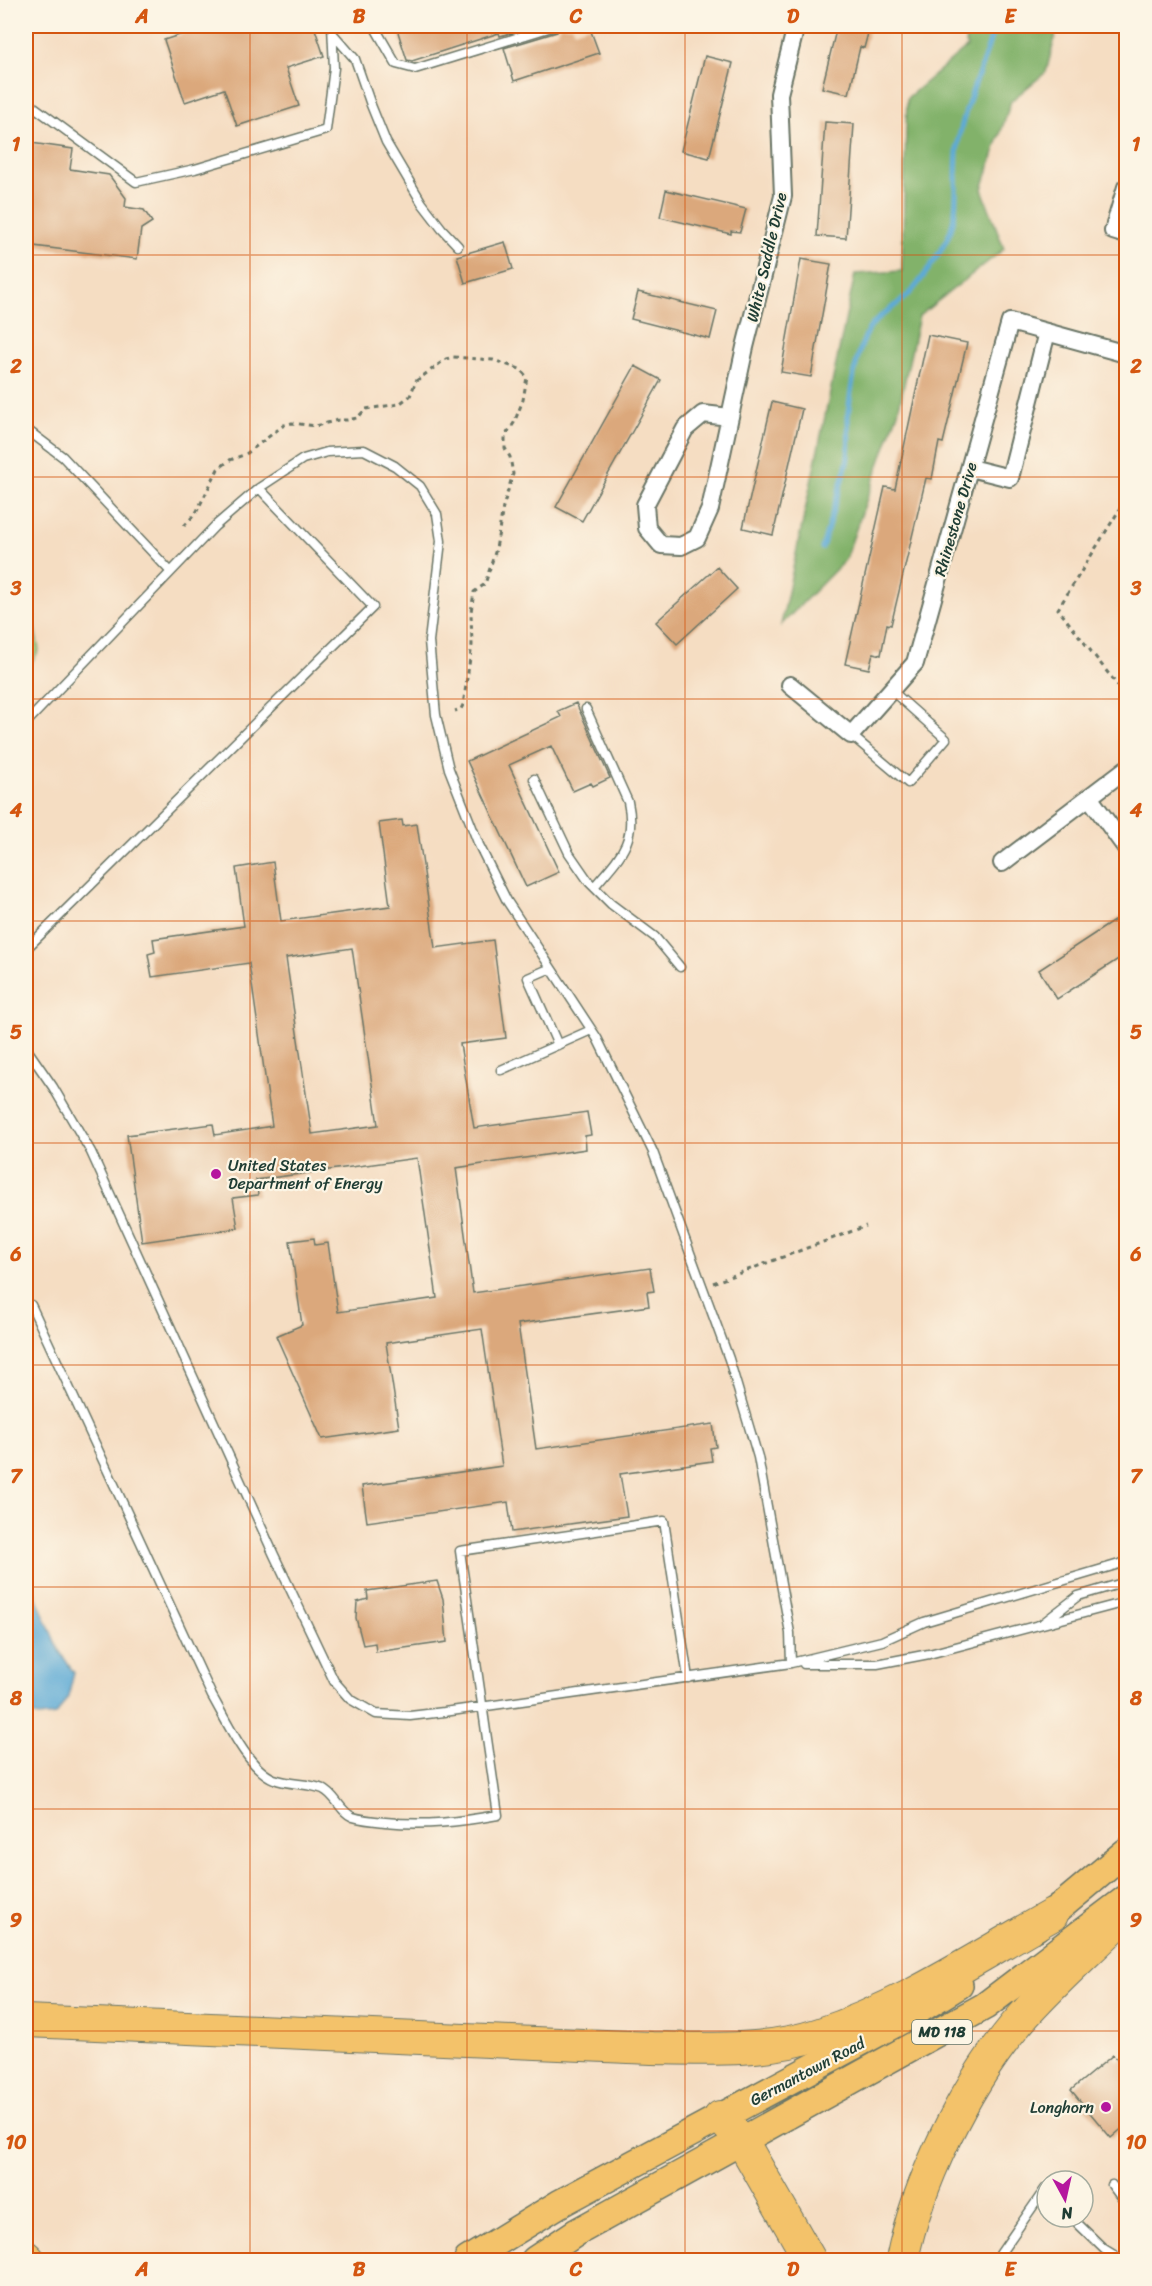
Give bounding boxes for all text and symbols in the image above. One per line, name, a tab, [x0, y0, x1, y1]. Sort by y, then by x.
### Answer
text: A	[134, 0, 149, 34]
text: B	[353, 0, 366, 34]
text: C	[569, 0, 583, 34]
text: D	[787, 0, 800, 34]
text: E	[1004, 0, 1017, 34]
text: 1	[12, 127, 21, 162]
text: 1	[1132, 127, 1141, 162]
street label: White Saddle Drive	[737, 189, 796, 325]
text: 2	[9, 349, 22, 384]
text: 2	[1129, 349, 1142, 384]
street label: Rhinestone Drive	[925, 458, 986, 580]
text: 3	[10, 571, 22, 606]
text: 3	[1130, 571, 1142, 606]
text: 4	[9, 793, 23, 828]
text: 4	[1129, 793, 1143, 828]
text: 5	[10, 1015, 22, 1050]
text: 5	[1130, 1015, 1142, 1050]
place label: United States Department of Energy	[228, 1151, 383, 1198]
marker: United States Department of Energy	[209, 1167, 223, 1181]
text: 6	[9, 1237, 22, 1272]
text: 6	[1129, 1237, 1142, 1272]
text: 7	[10, 1459, 23, 1494]
text: 7	[1130, 1459, 1143, 1494]
text: 8	[9, 1681, 23, 1716]
text: 8	[1129, 1681, 1143, 1716]
text: 9	[10, 1903, 22, 1938]
text: 9	[1130, 1903, 1142, 1938]
road number: MD 118	[912, 2020, 972, 2044]
street label: Germantown Road	[744, 2028, 871, 2114]
place label: Longhorn	[1030, 2093, 1094, 2122]
marker: Longhorn	[1099, 2100, 1113, 2114]
text: 10	[5, 2125, 27, 2160]
text: 10	[1125, 2125, 1147, 2160]
north arrow	[1035, 2169, 1095, 2229]
text: N	[1059, 2198, 1076, 2229]
text: A	[134, 2252, 149, 2286]
text: B	[353, 2252, 366, 2286]
text: C	[569, 2252, 583, 2286]
text: D	[787, 2252, 800, 2286]
text: E	[1004, 2252, 1017, 2286]

